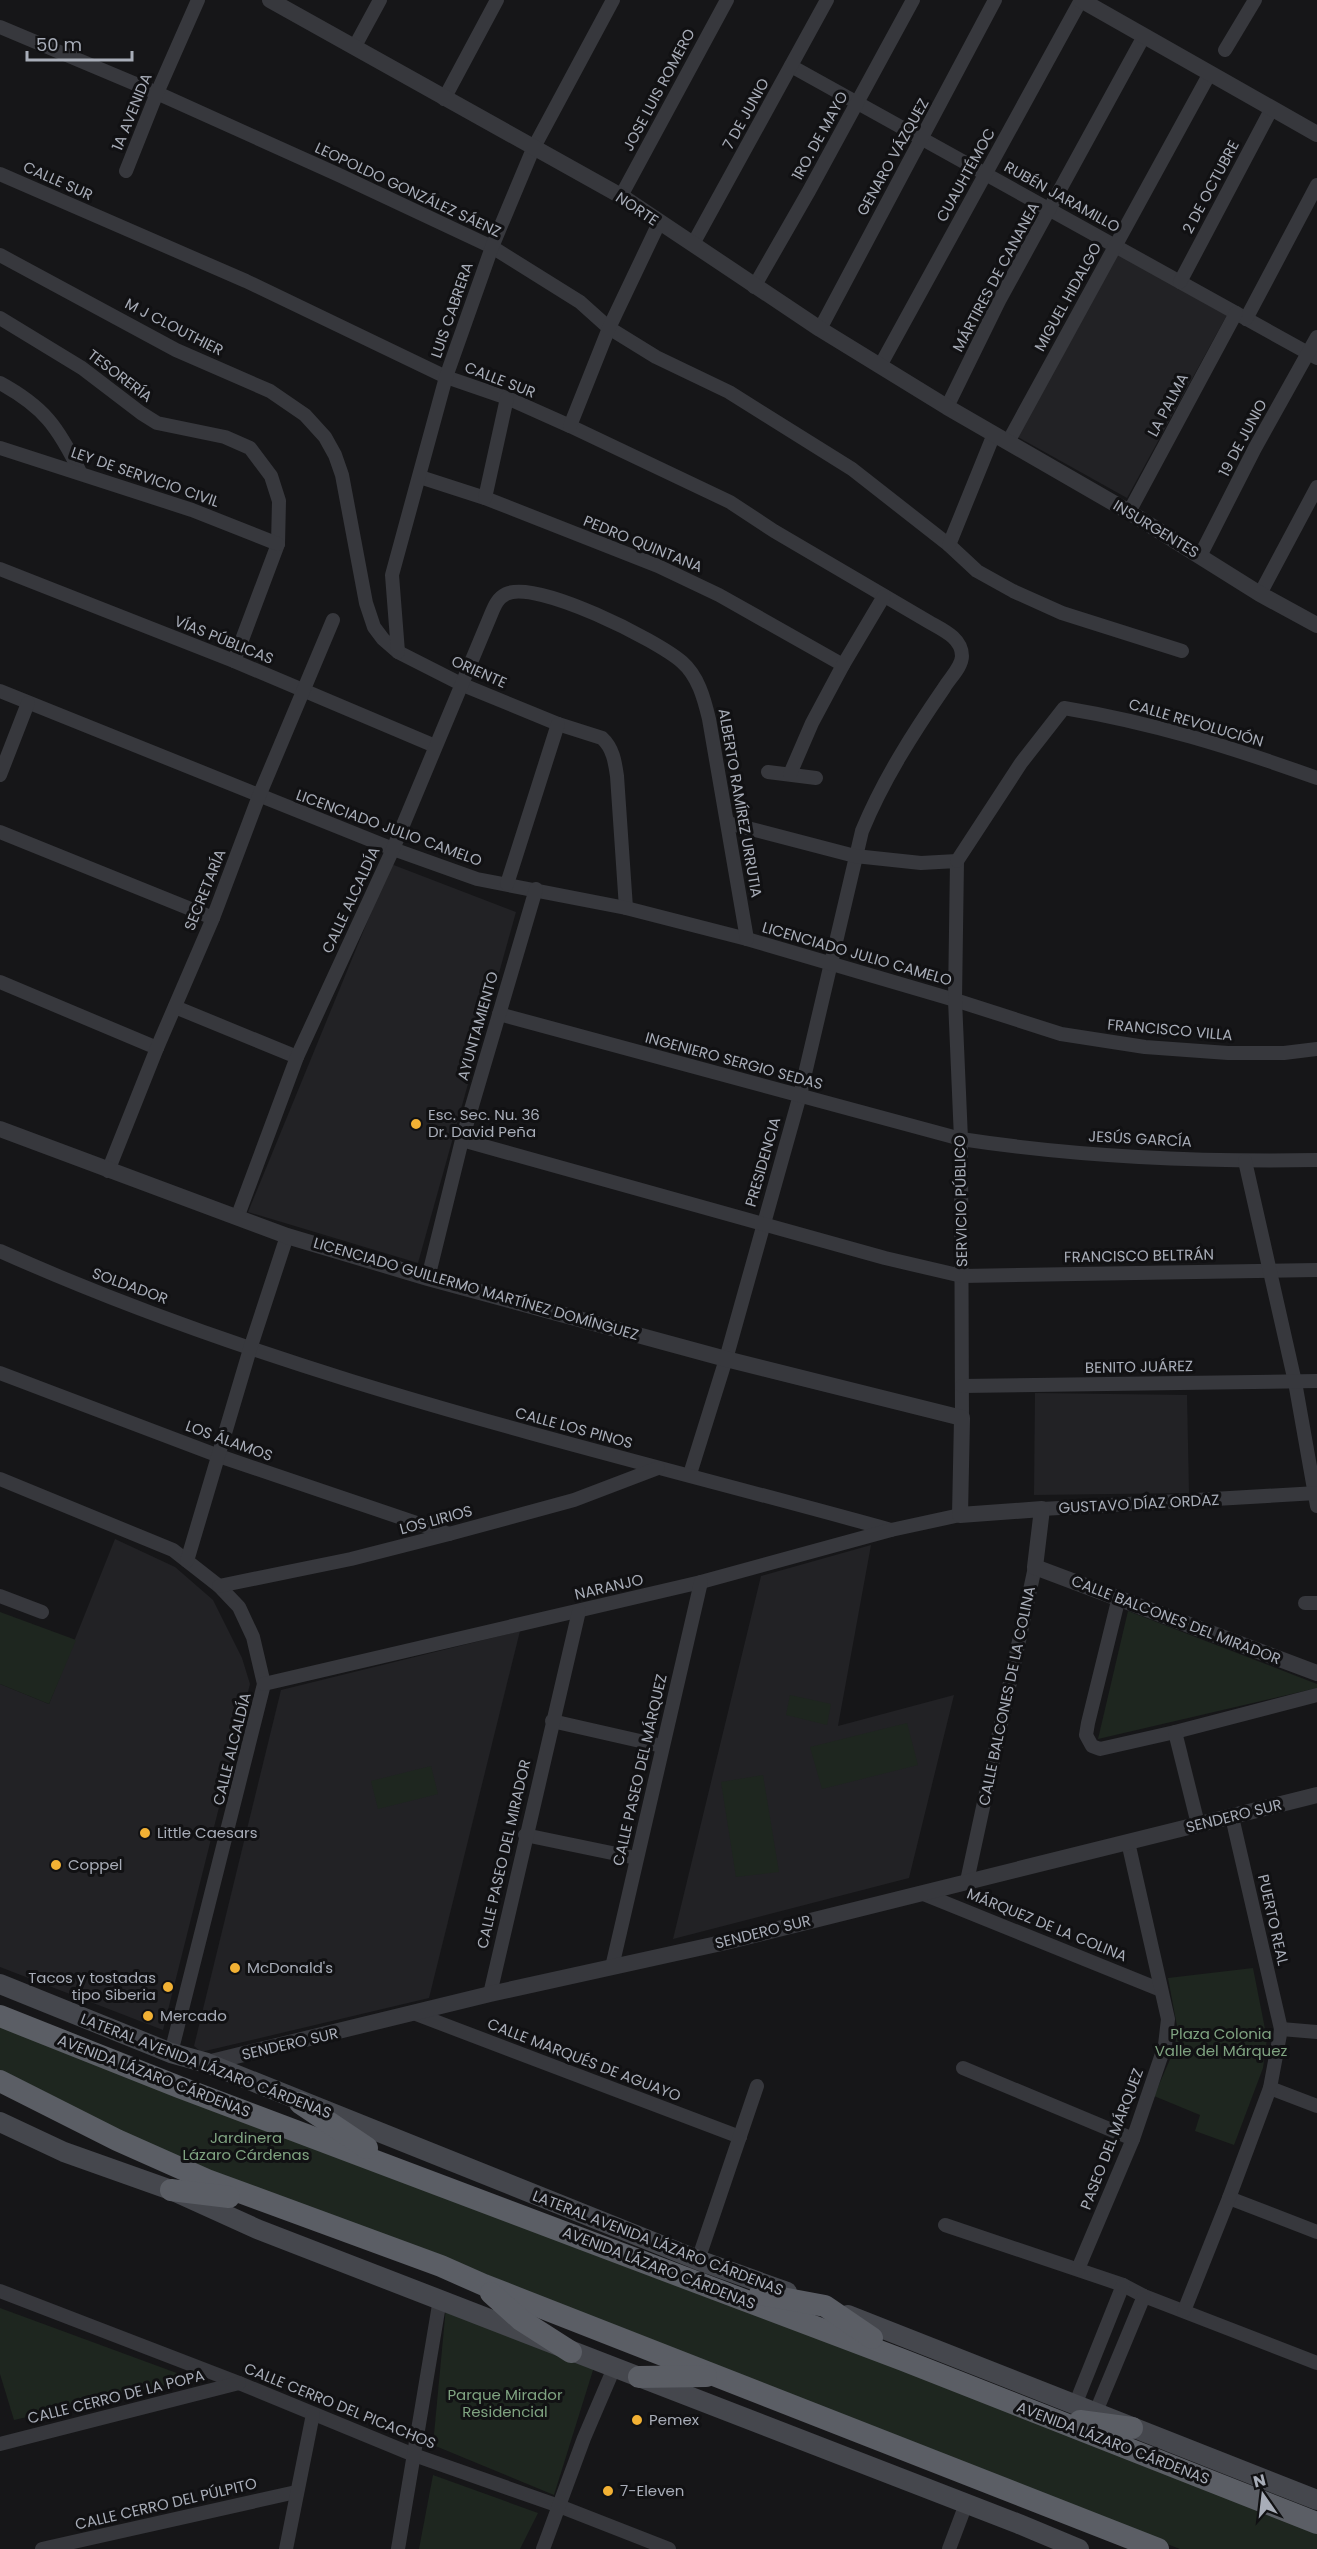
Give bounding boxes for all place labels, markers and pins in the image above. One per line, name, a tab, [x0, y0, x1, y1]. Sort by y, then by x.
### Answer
place label: Esc. Sec. Nu. 36 Dr. David Peña	[428, 1104, 540, 1142]
marker: Esc. Sec. Nu. 36 Dr. David Peña	[409, 1117, 423, 1131]
place label: Little Caesars	[157, 1822, 258, 1843]
marker: Little Caesars	[138, 1826, 152, 1840]
place label: Coppel	[68, 1854, 122, 1875]
marker: Coppel	[49, 1858, 63, 1872]
place label: McDonald's	[247, 1957, 333, 1978]
marker: McDonald's	[228, 1961, 242, 1975]
place label: Tacos y tostadas tipo Siberia	[28, 1967, 156, 2005]
marker: Tacos y tostadas tipo Siberia	[161, 1980, 175, 1994]
place label: Mercado	[160, 2005, 227, 2026]
marker: Mercado	[141, 2009, 155, 2023]
place label: Pemex	[649, 2409, 699, 2430]
marker: Pemex	[630, 2413, 644, 2427]
place label: 7-Eleven	[620, 2480, 684, 2501]
marker: 7-Eleven	[601, 2484, 615, 2498]

